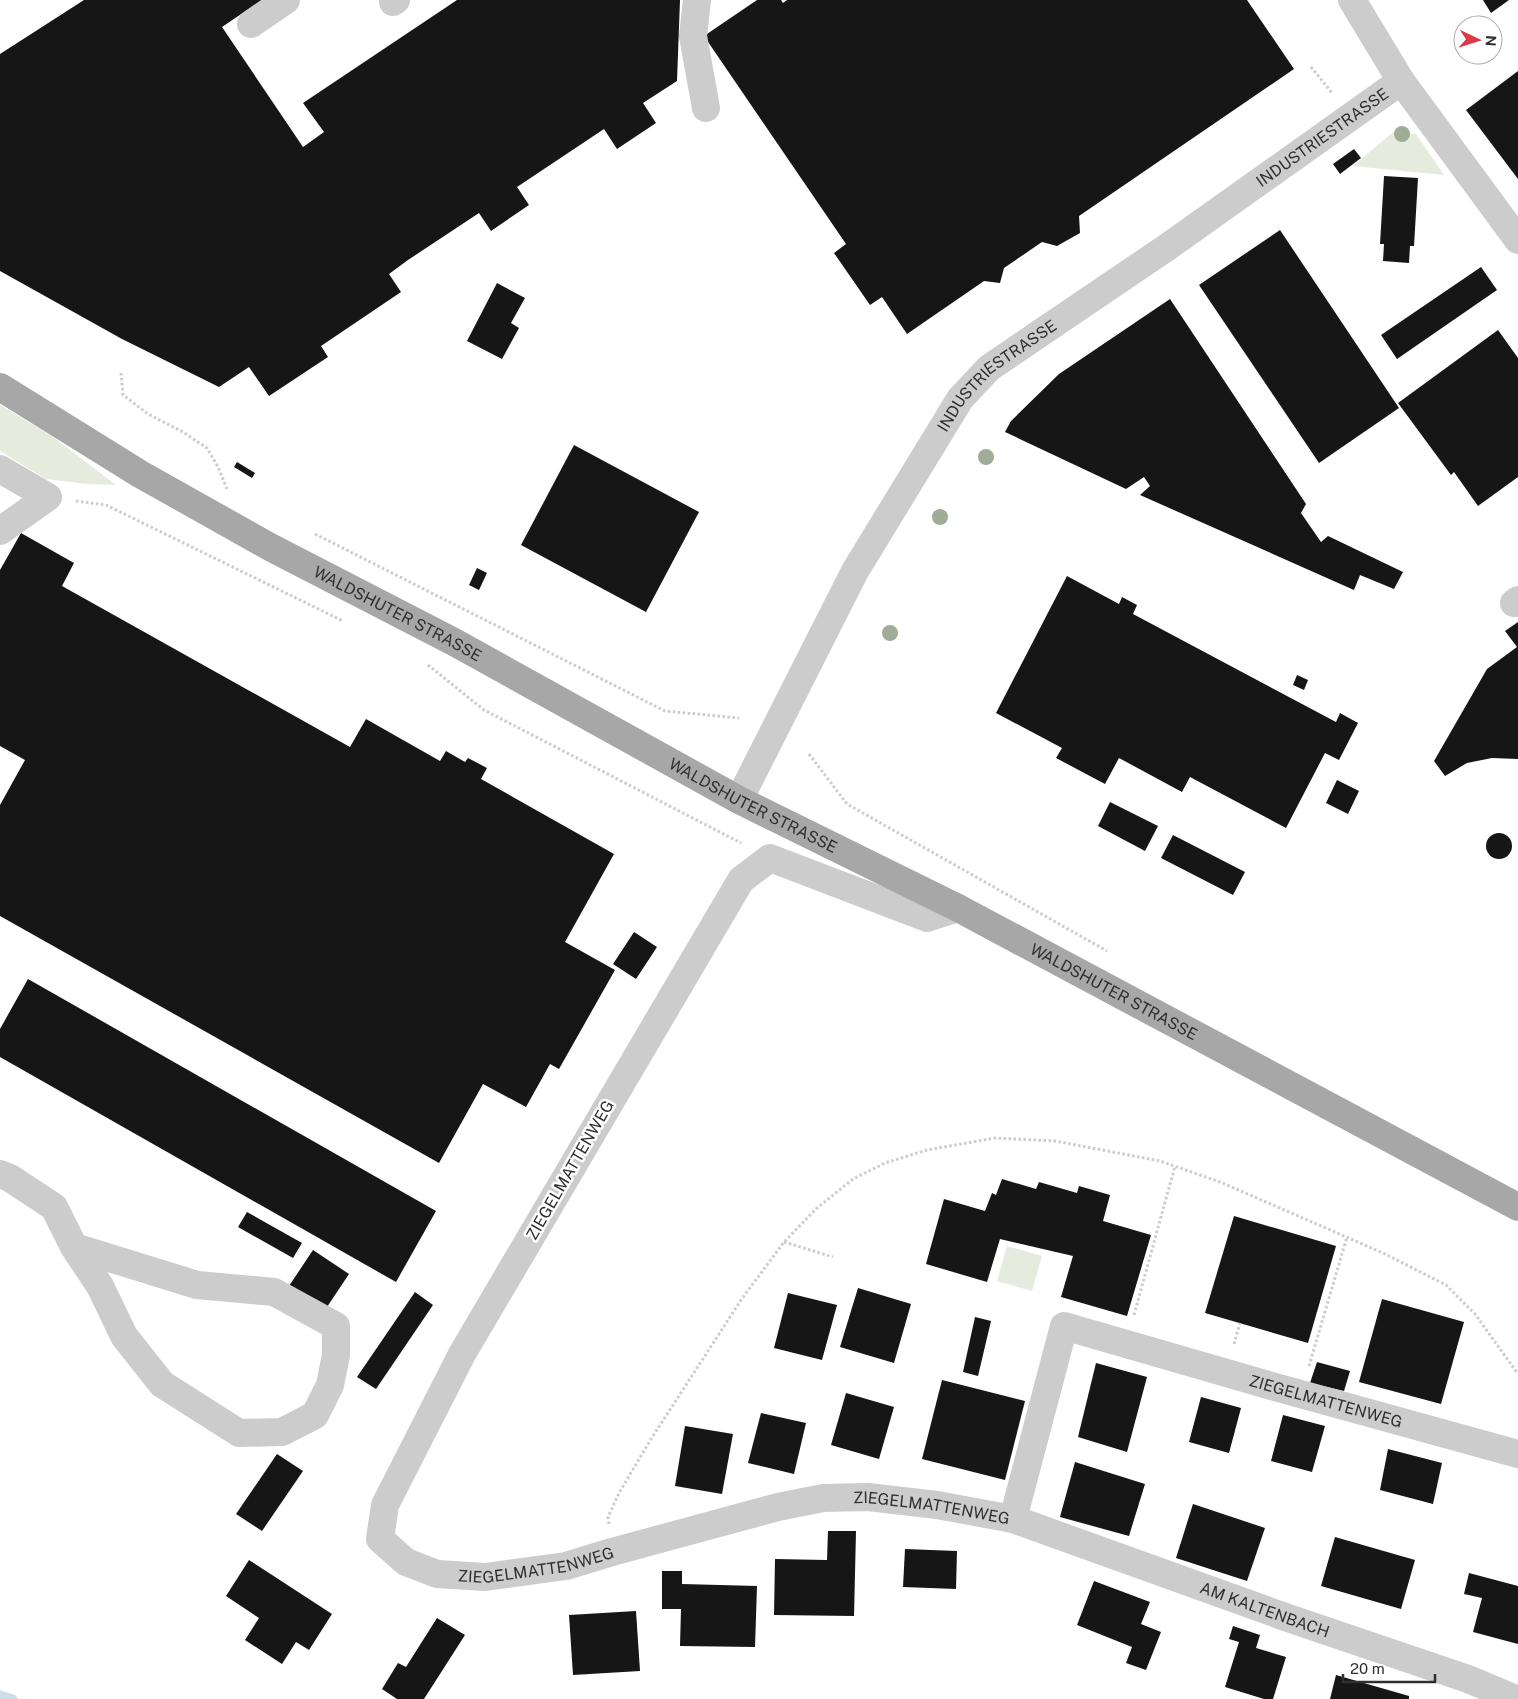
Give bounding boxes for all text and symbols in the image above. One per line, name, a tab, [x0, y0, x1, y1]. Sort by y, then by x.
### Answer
north arrow	[1453, 15, 1503, 65]
text: N	[1483, 35, 1499, 47]
street label: INDUSTRIESTRASSE	[1252, 84, 1392, 190]
street label: INDUSTRIESTRASSE	[933, 316, 1060, 435]
street label: WALDSHUTER STRASSE	[311, 562, 485, 665]
street label: WALDSHUTER STRASSE	[666, 754, 841, 857]
street label: WALDSHUTER STRASSE	[1027, 939, 1201, 1044]
street label: ZIEGELMATTENWEG	[522, 1097, 618, 1243]
street label: ZIEGELMATTENWEG	[1247, 1371, 1405, 1431]
street label: ZIEGELMATTENWEG	[853, 1488, 1011, 1528]
street label: ZIEGELMATTENWEG	[457, 1543, 616, 1587]
street label: AM KALTENBACH	[1198, 1578, 1332, 1641]
scale bar	[1343, 1652, 1436, 1684]
text: 20 m	[1350, 1660, 1385, 1677]

